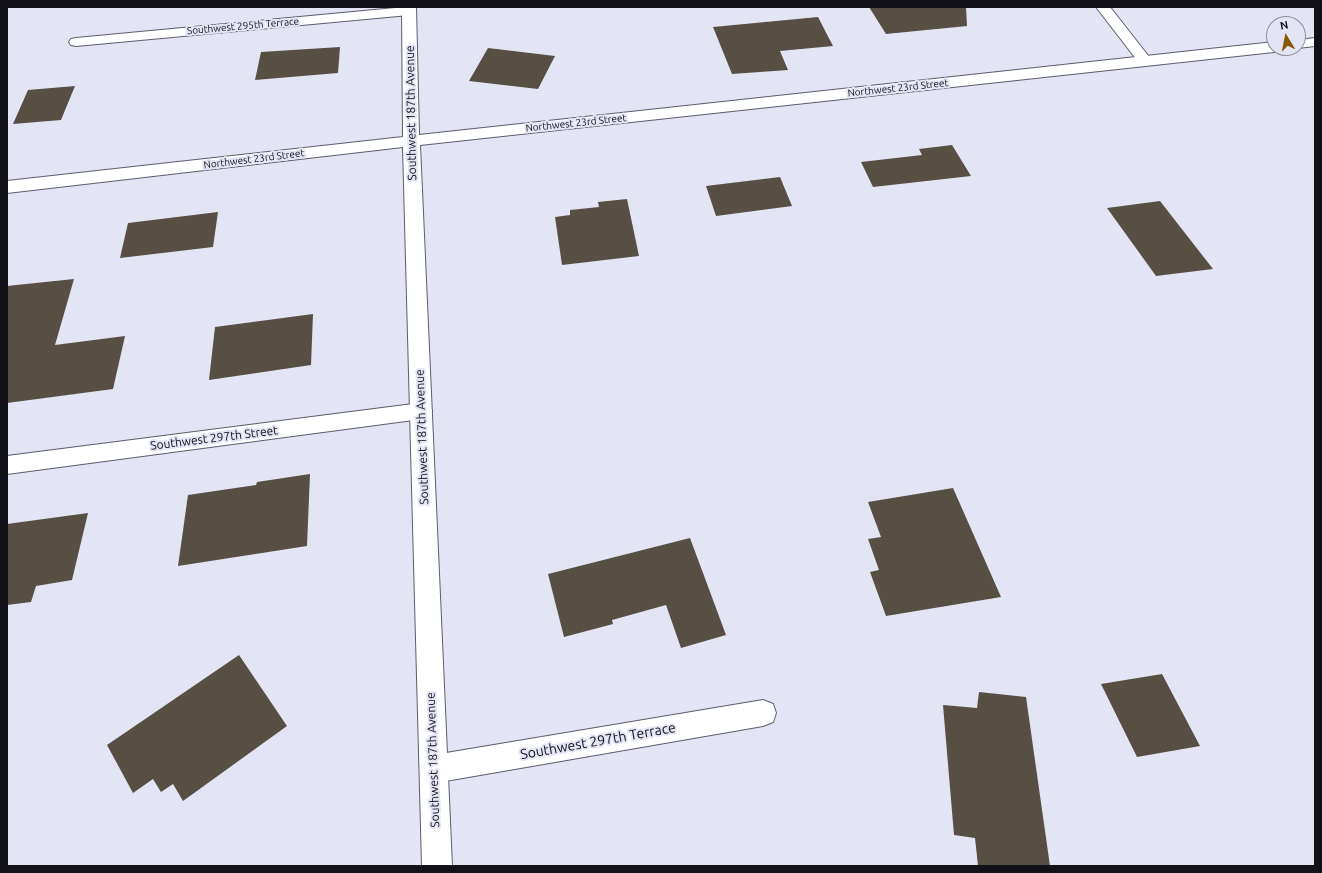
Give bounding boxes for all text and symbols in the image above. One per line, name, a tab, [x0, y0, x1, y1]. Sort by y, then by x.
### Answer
street label: Southwest 295th Terrace	[186, 15, 300, 37]
north arrow	[1266, 16, 1306, 56]
text: N	[1279, 19, 1289, 32]
street label: Southwest 187th Avenue	[403, 45, 419, 181]
street label: Northwest 23rd Street	[847, 77, 949, 99]
street label: Northwest 23rd Street	[525, 112, 627, 134]
street label: Northwest 23rd Street	[203, 147, 305, 171]
street label: Southwest 187th Avenue	[412, 369, 432, 505]
street label: Southwest 297th Street	[149, 423, 279, 453]
street label: Southwest 187th Avenue	[423, 692, 443, 828]
street label: Southwest 297th Terrace	[519, 719, 677, 763]

